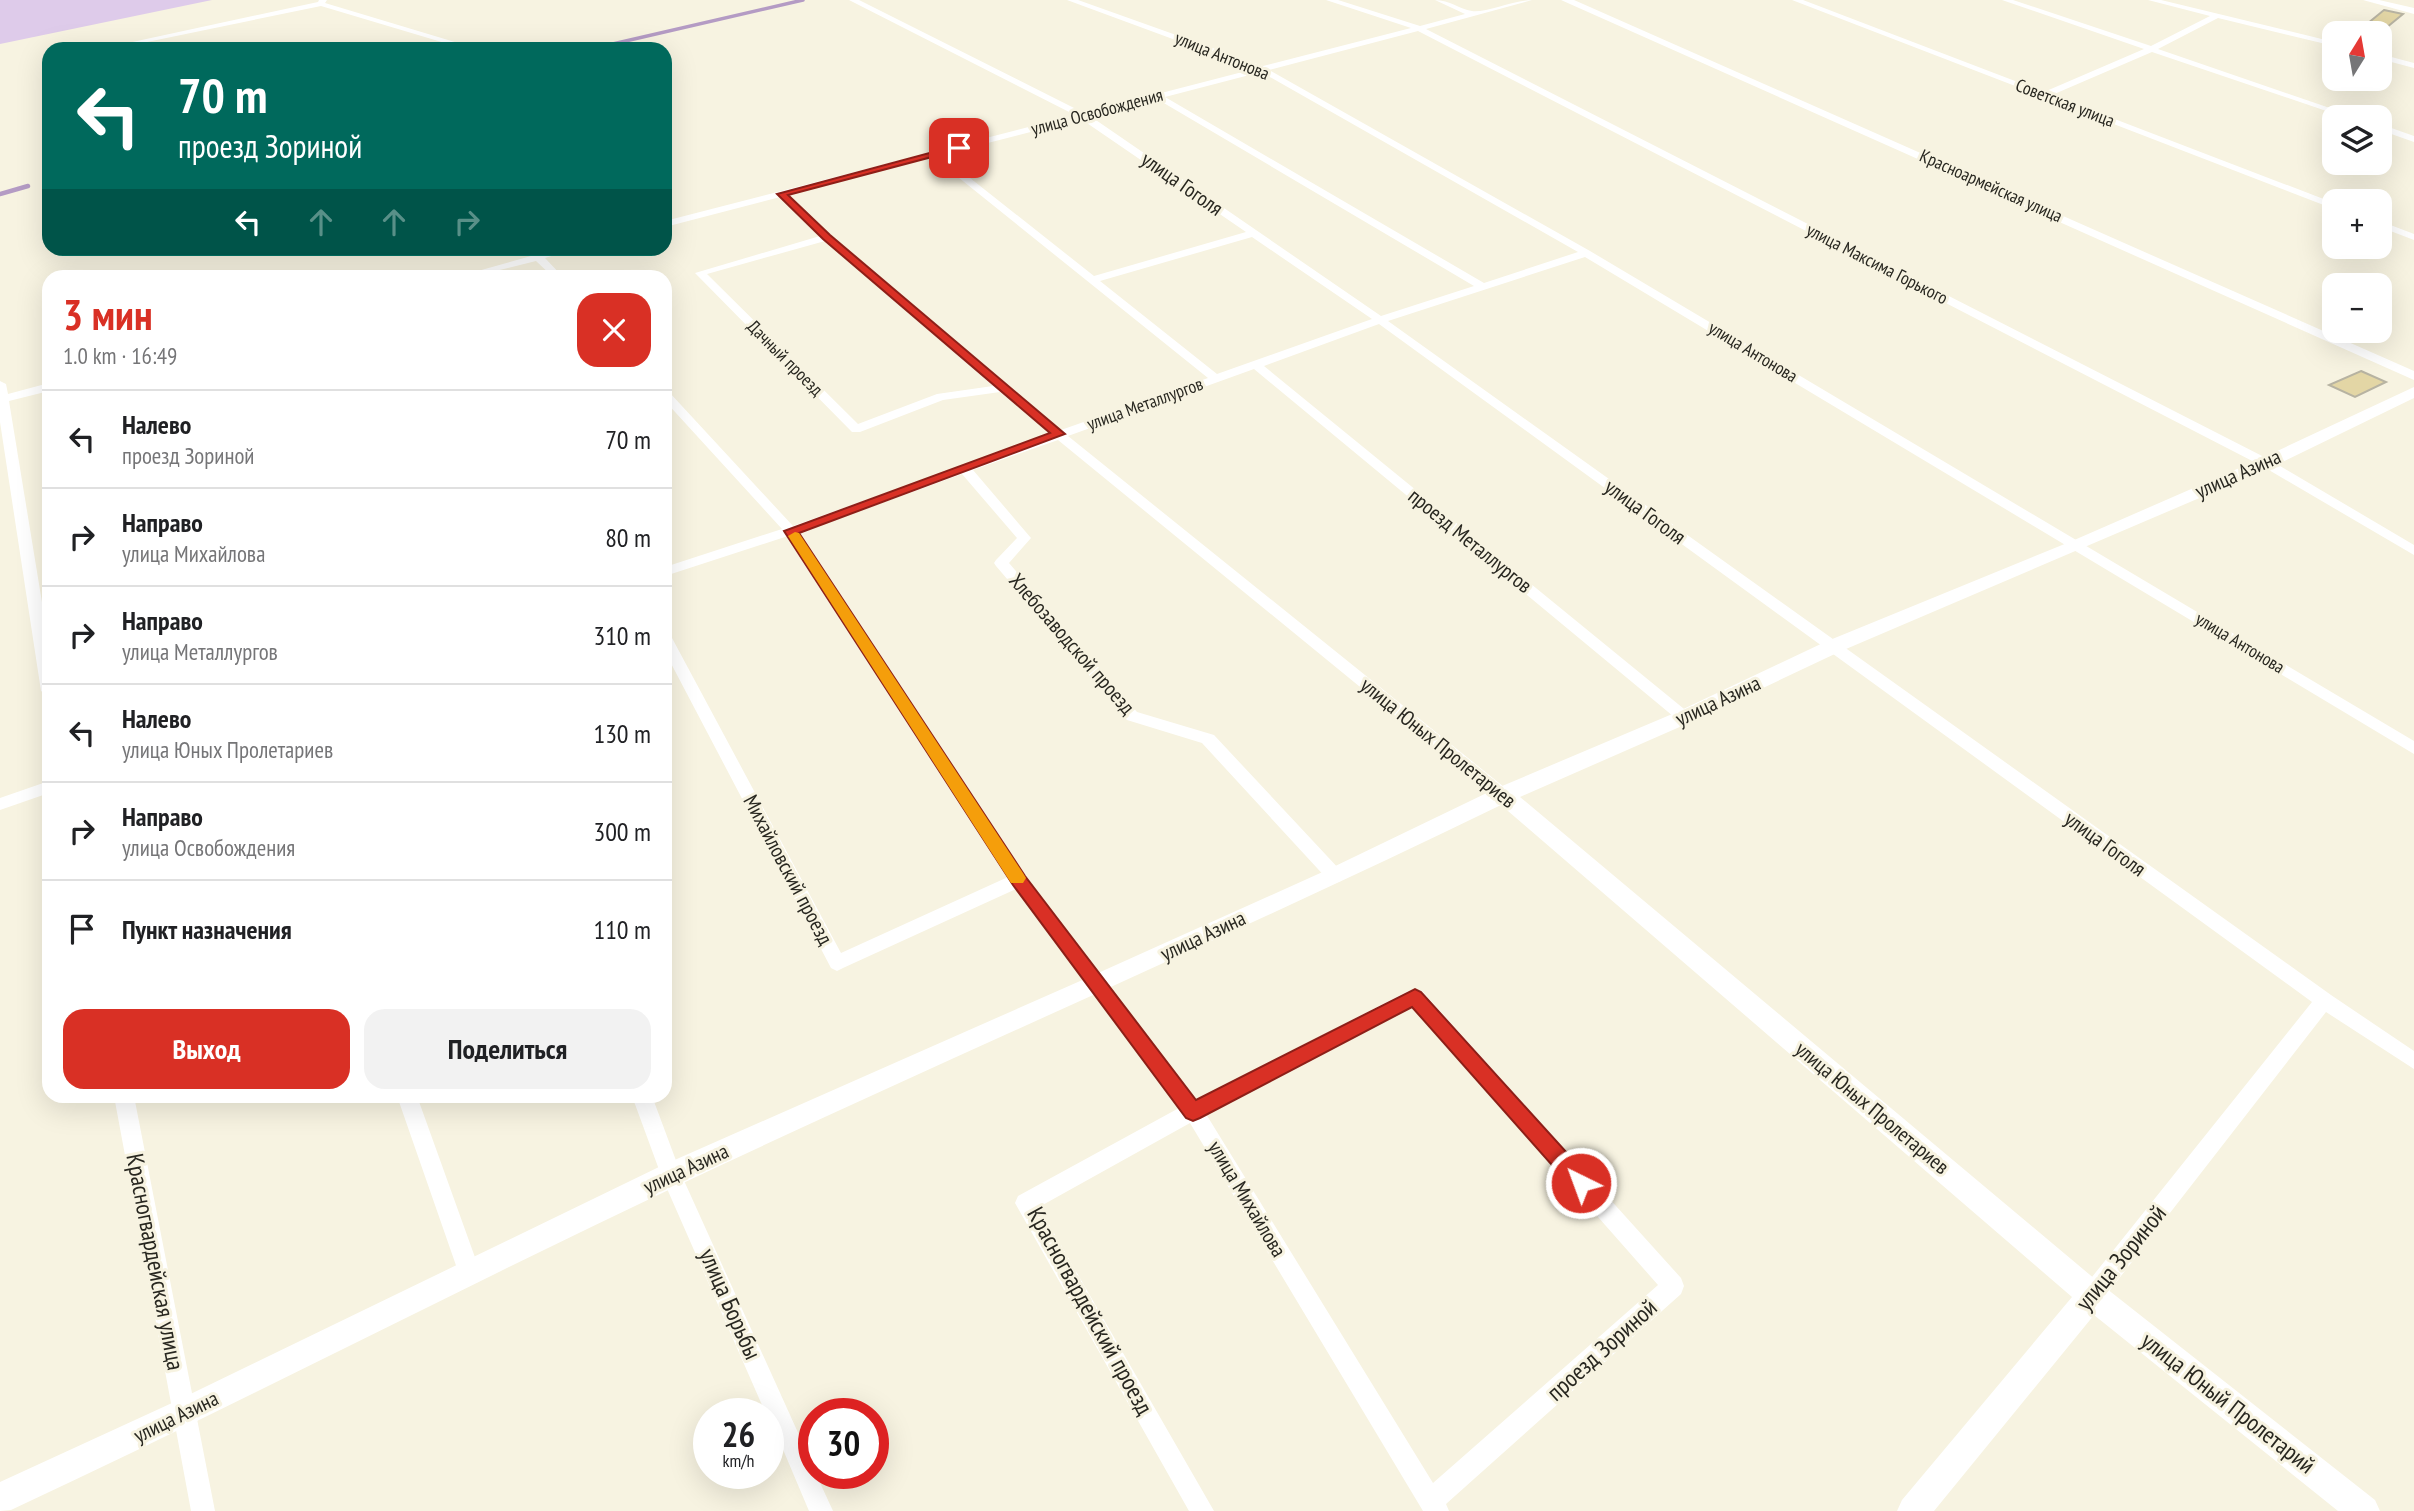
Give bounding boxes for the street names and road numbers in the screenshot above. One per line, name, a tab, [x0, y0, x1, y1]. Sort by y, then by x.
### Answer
street label: улица Антонова	[1172, 26, 1273, 85]
street label: Советская улица	[2013, 73, 2118, 132]
street label: улица Освобождения	[1028, 83, 1165, 140]
street label: Красноармейская улица	[1916, 144, 2066, 227]
street label: улица Гоголя	[1136, 146, 1228, 222]
street label: улица Максима Горького	[1803, 218, 1952, 309]
street label: Дачный проезд	[742, 315, 828, 401]
street label: улица Антонова	[1705, 316, 1802, 387]
street label: улица Металлургов	[1084, 372, 1206, 435]
street label: улица Азина	[2191, 443, 2285, 504]
street label: улица Гоголя	[1599, 473, 1691, 550]
street label: проезд Металлургов	[1403, 482, 1538, 599]
street label: Хлебозаводской проезд	[1004, 567, 1141, 720]
street label: улица Антонова	[2192, 607, 2289, 678]
street label: улица Азина	[1671, 669, 1765, 732]
street label: улица Юных Пролетариев	[1355, 671, 1522, 814]
street label: Михайловский проезд	[738, 790, 839, 949]
street label: улица Гоголя	[2059, 805, 2151, 882]
street label: улица Азина	[1156, 904, 1250, 967]
street label: улица Юных Пролетариев	[1790, 1035, 1955, 1180]
street label: улица Михайлова	[1202, 1136, 1293, 1262]
street label: улица Азина	[639, 1137, 733, 1200]
street label: Красногвардейская улица	[119, 1151, 192, 1373]
street label: улица Зориной	[2068, 1198, 2173, 1317]
street label: Красногвардейский проезд	[1020, 1201, 1161, 1421]
street label: улица Борьбы	[692, 1244, 769, 1364]
street label: проезд Зориной	[1540, 1292, 1663, 1407]
street label: улица Юный Пролетарий	[2135, 1325, 2322, 1480]
street label: улица Азина	[129, 1384, 223, 1449]

